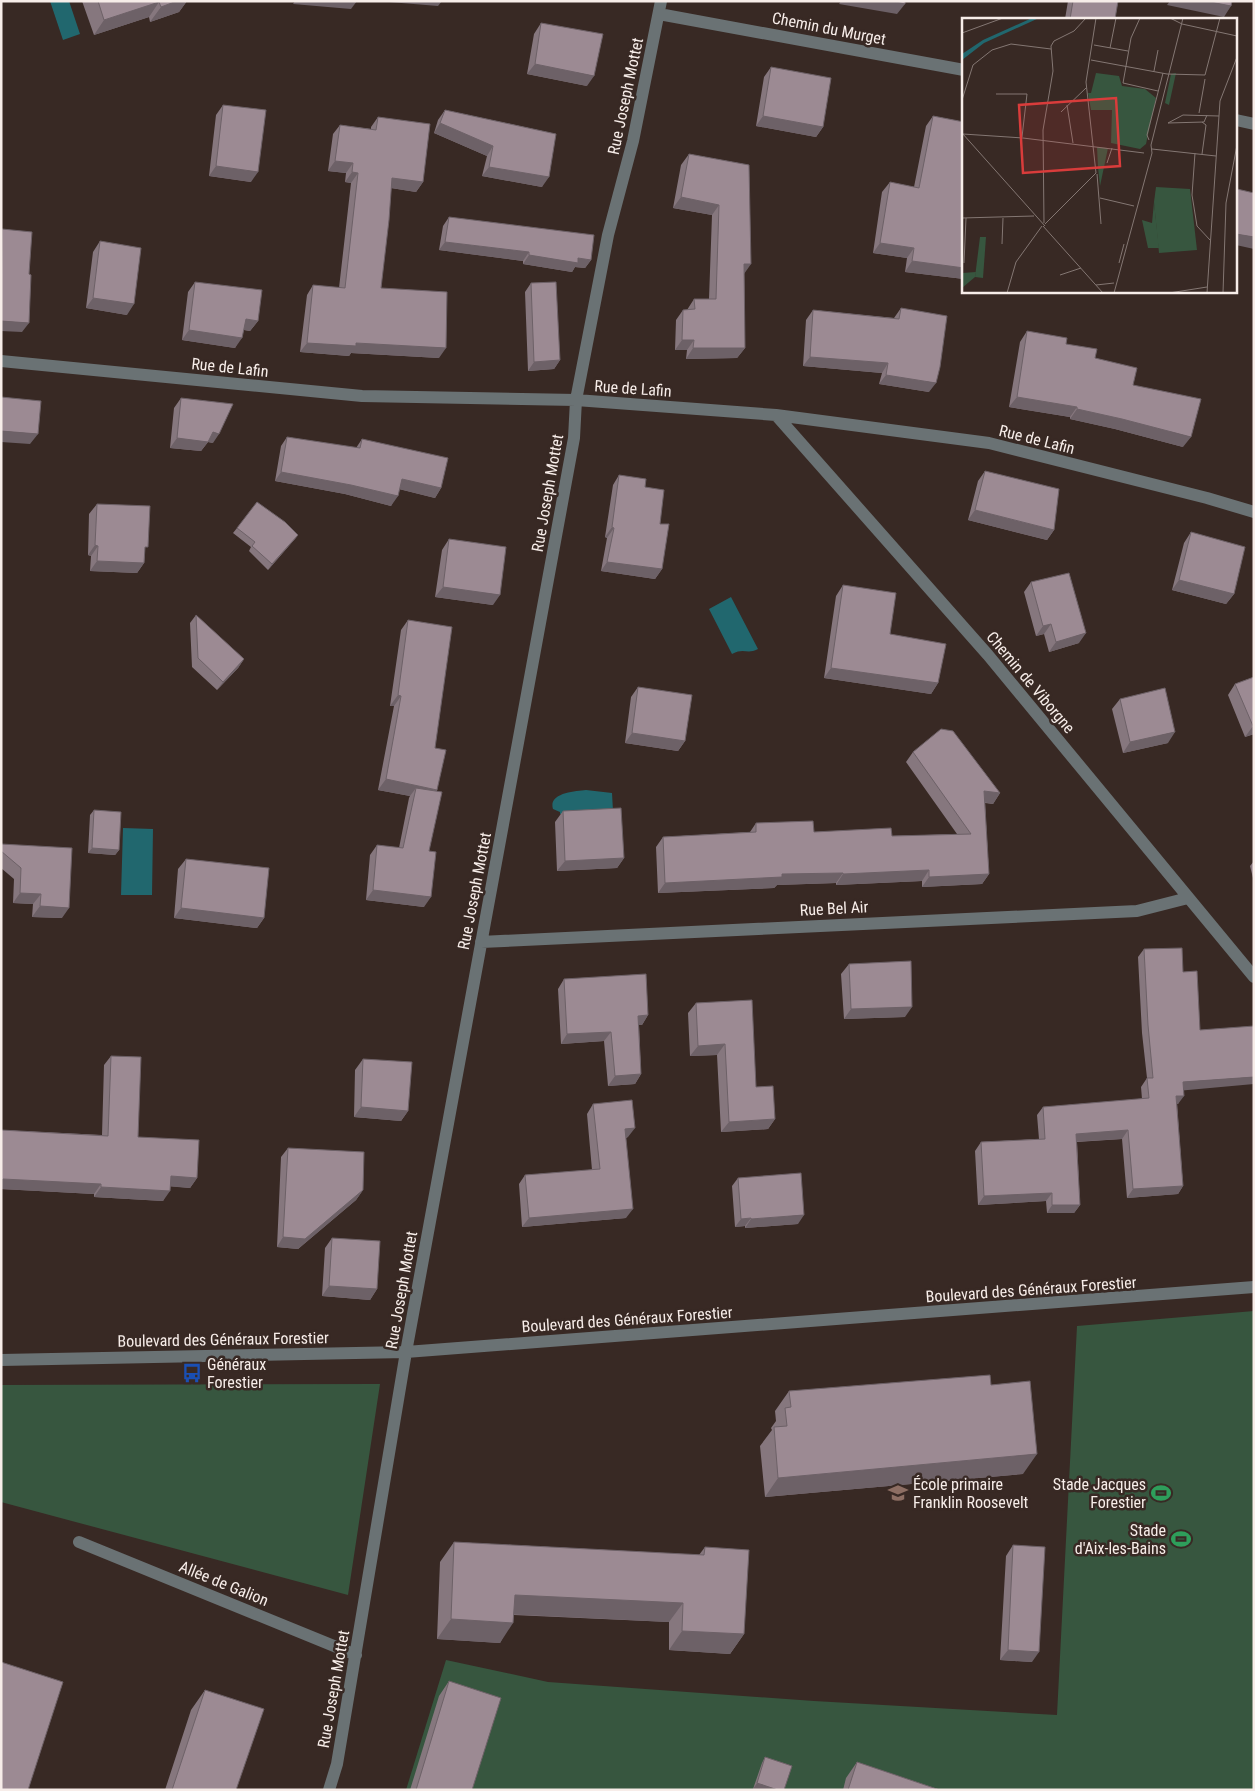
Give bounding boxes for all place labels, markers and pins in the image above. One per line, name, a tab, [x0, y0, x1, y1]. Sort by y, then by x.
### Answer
place label: Généraux Forestier	[207, 1355, 266, 1392]
bus stop icon: Généraux Forestier	[181, 1362, 203, 1384]
place label: École primaire Franklin Roosevelt	[913, 1475, 1029, 1512]
place label: Stade Jacques Forestier	[1053, 1475, 1146, 1512]
school or university icon: École primaire Franklin Roosevelt	[887, 1482, 909, 1504]
sports icon: Stade Jacques Forestier	[1150, 1482, 1172, 1504]
place label: Stade d'Aix-les-Bains	[1075, 1521, 1166, 1558]
sports icon: Stade d'Aix-les-Bains	[1170, 1528, 1192, 1550]

